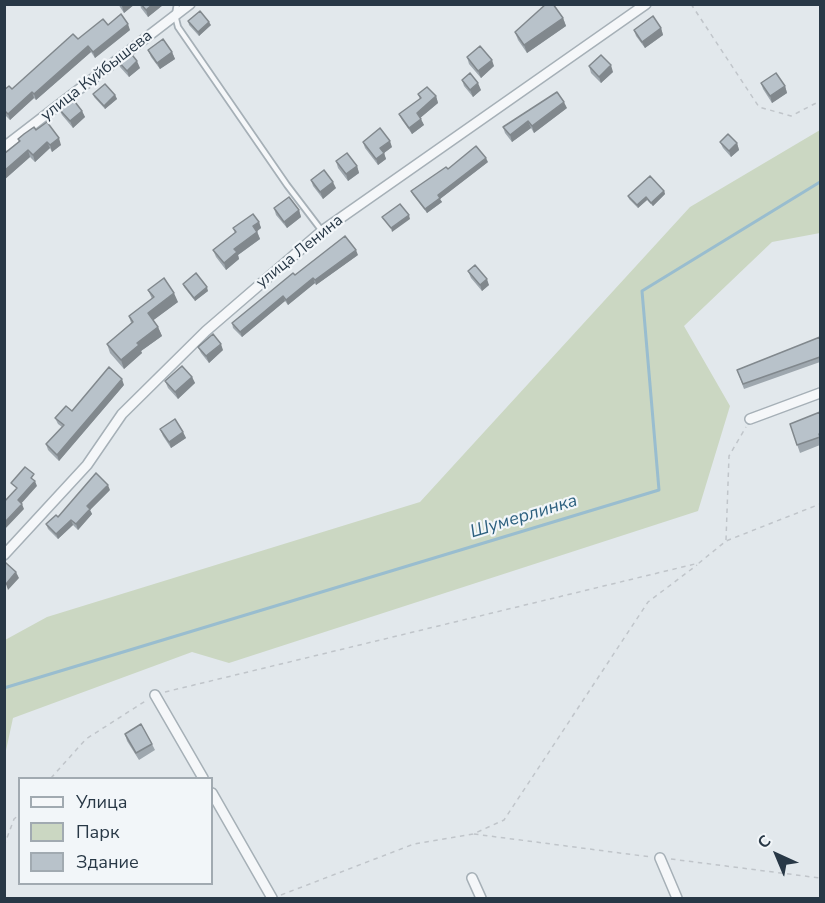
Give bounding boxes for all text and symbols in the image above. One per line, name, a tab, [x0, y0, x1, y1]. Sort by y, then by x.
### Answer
street label: улица Куйбышева	[38, 27, 156, 125]
street label: улица Ленина	[253, 211, 347, 293]
water label: Шумерлинка	[468, 490, 580, 544]
legend	[18, 777, 213, 885]
text: Улица	[76, 790, 127, 814]
text: Парк	[76, 820, 119, 844]
north arrow	[747, 825, 807, 885]
text: С	[753, 830, 776, 854]
text: Здание	[76, 850, 139, 874]

